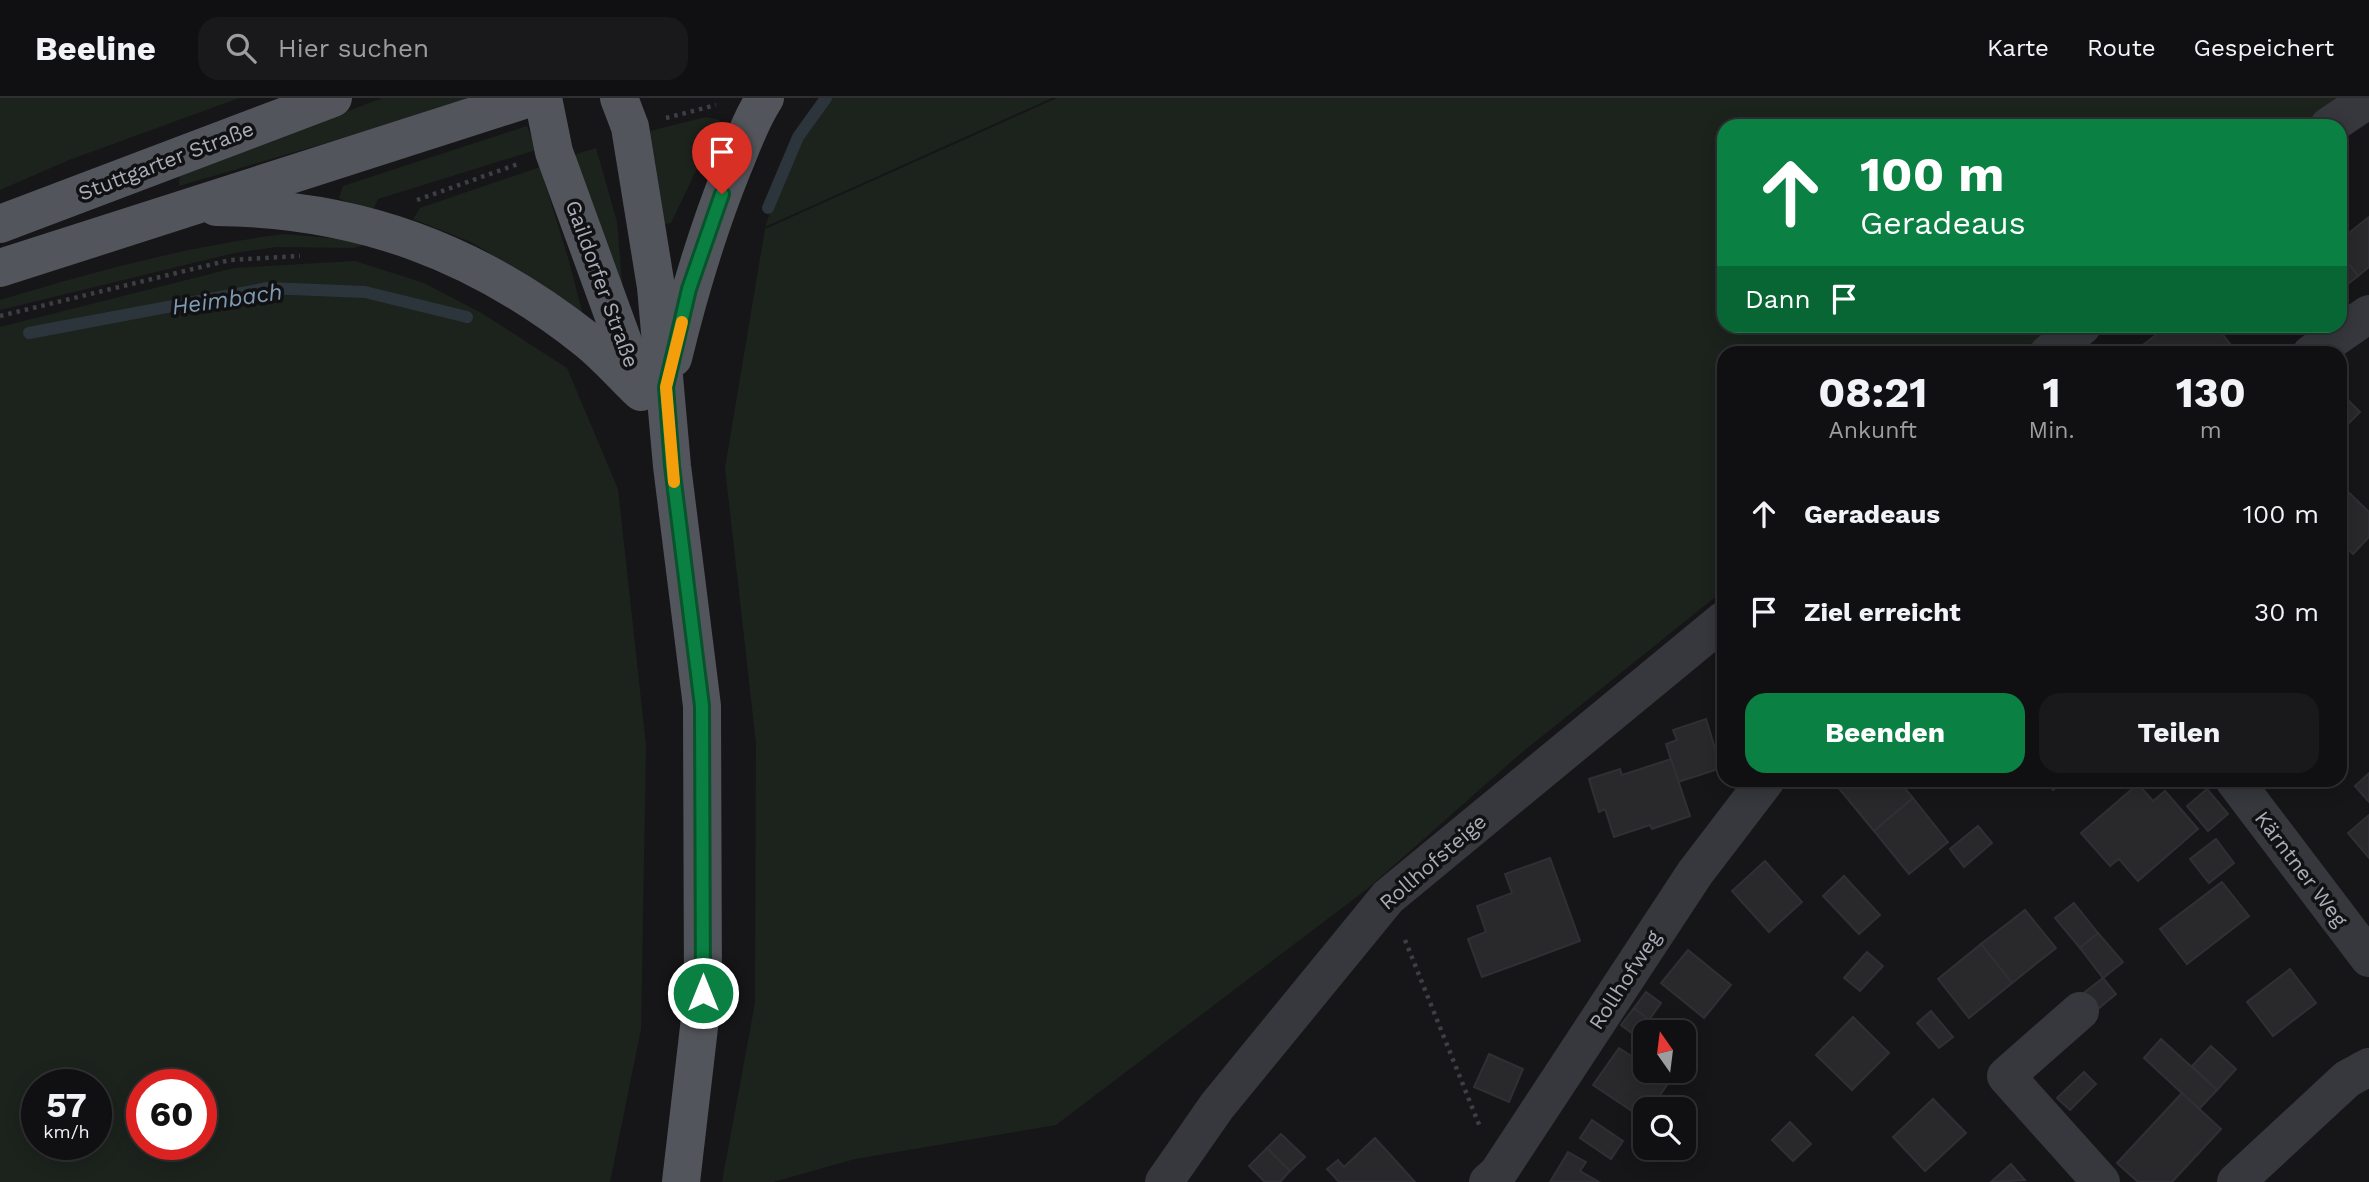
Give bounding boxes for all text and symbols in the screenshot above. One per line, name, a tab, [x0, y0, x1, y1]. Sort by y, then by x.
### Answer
search box	[198, 17, 688, 80]
text: Beeline	[35, 29, 156, 68]
icon: search	[222, 29, 260, 67]
text: Hier suchen	[278, 33, 429, 63]
text: Karte	[1987, 34, 2049, 62]
text: Route	[2087, 34, 2156, 62]
text: Gespeichert	[2194, 34, 2334, 62]
street label: Stuttgarter Straße	[74, 116, 257, 206]
pin	[692, 122, 752, 194]
icon: arrive	[703, 133, 741, 171]
text: 100 m	[1860, 145, 2004, 203]
icon: ahead	[1745, 147, 1836, 238]
street label: Gaildorfer Straße	[561, 197, 644, 371]
text: Geradeaus	[1860, 204, 2026, 242]
water label: Heimbach	[170, 278, 284, 321]
icon: arrive	[1825, 280, 1863, 318]
text: Dann	[1745, 284, 1811, 314]
text: 08:21	[1818, 368, 1927, 417]
text: 1	[2042, 368, 2061, 417]
text: 130	[2176, 368, 2246, 417]
text: Ankunft	[1829, 417, 1917, 444]
text: Min.	[2028, 417, 2075, 444]
text: m	[2200, 417, 2222, 444]
icon: ahead	[1745, 495, 1783, 533]
text: Geradeaus	[1804, 499, 1940, 529]
text: 100 m	[2243, 499, 2319, 529]
icon: arrive	[1745, 593, 1783, 631]
text: Ziel erreicht	[1804, 597, 1961, 627]
text: 30 m	[2254, 597, 2319, 627]
button: Beenden	[1745, 693, 2025, 773]
button: Teilen	[2039, 693, 2319, 773]
street label: Kärntner Weg	[2250, 806, 2353, 932]
street label: Rollhofsteige	[1374, 808, 1491, 915]
street label: Rollhofweg	[1583, 925, 1666, 1034]
position arrow	[666, 956, 740, 1030]
north arrow	[1633, 1020, 1696, 1083]
map controls	[1633, 1020, 1696, 1160]
speed limit sign: 60	[126, 1069, 217, 1160]
text: 57	[46, 1084, 87, 1126]
button: search	[1633, 1097, 1696, 1160]
text: km/h	[43, 1121, 90, 1142]

